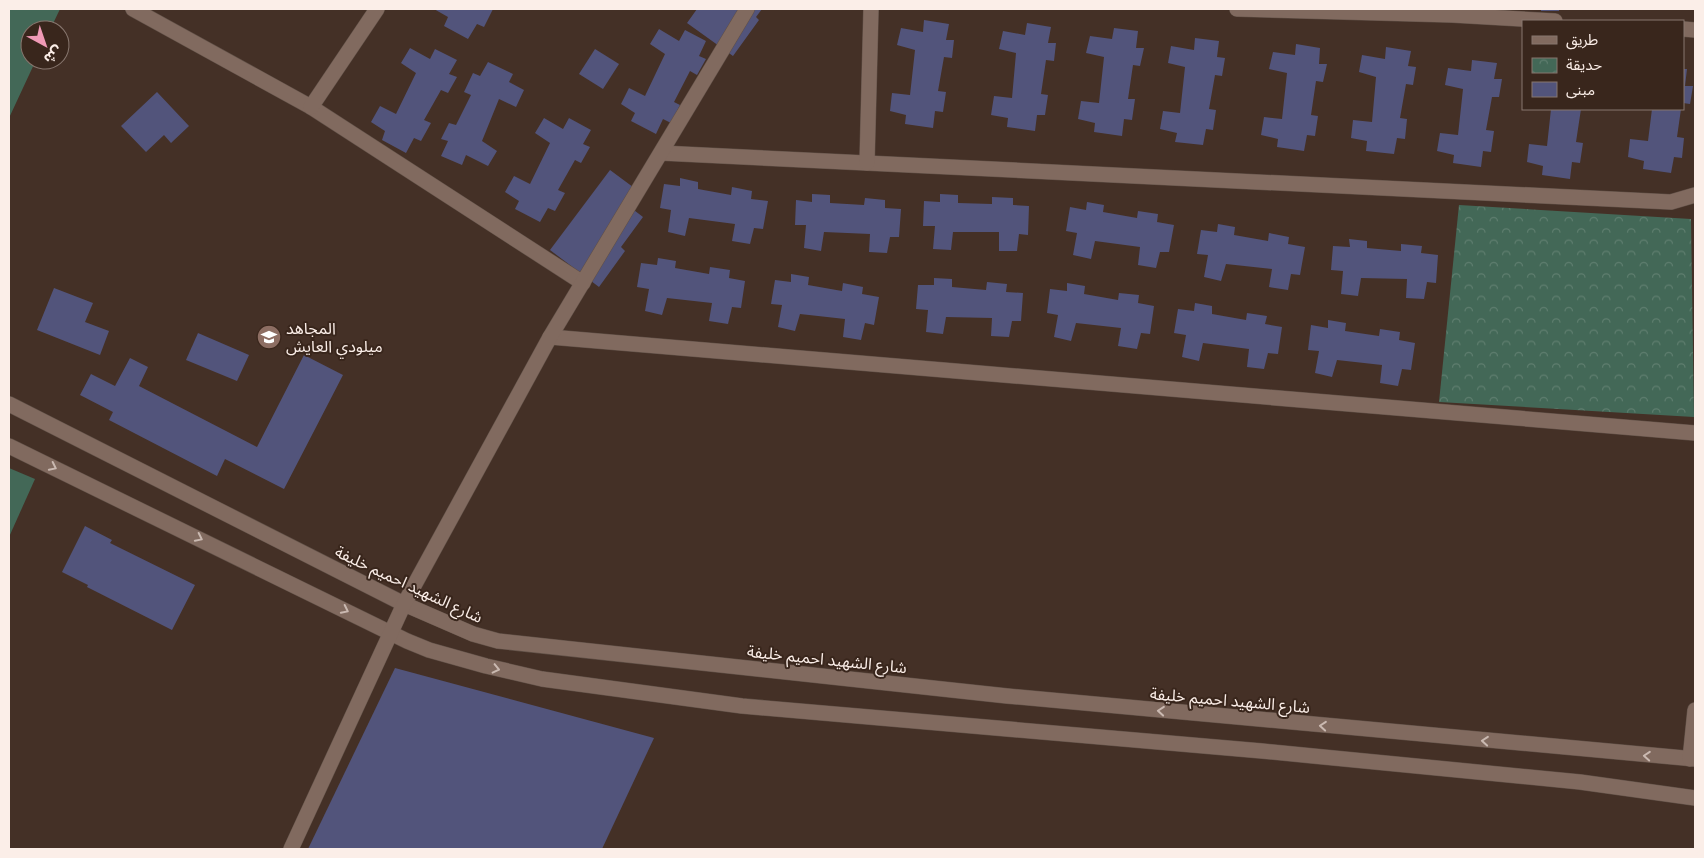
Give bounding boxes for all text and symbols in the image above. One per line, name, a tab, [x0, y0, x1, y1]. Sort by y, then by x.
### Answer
north arrow	[20, 20, 70, 70]
legend	[1522, 20, 1684, 110]
text: طريق	[1566, 32, 1598, 50]
text: ش	[41, 43, 65, 66]
text: حديقة	[1566, 57, 1602, 73]
text: مبنى	[1566, 82, 1595, 99]
place label: المجاهد ميلودي العايش	[286, 320, 383, 359]
school or university icon: المجاهد ميلودي العايش	[256, 324, 282, 350]
one-way arrow	[47, 461, 56, 471]
one-way arrow	[194, 532, 203, 543]
street label: شارع الشهيد احميم خليفة	[331, 543, 485, 630]
one-way arrow	[339, 604, 348, 614]
street label: شارع الشهيد احميم خليفة	[746, 643, 908, 680]
one-way arrow	[491, 663, 500, 674]
street label: شارع الشهيد احميم خليفة	[1149, 685, 1311, 720]
one-way arrow	[1157, 706, 1165, 717]
one-way arrow	[1319, 721, 1327, 732]
one-way arrow	[1481, 736, 1489, 747]
one-way arrow	[1642, 750, 1650, 761]

